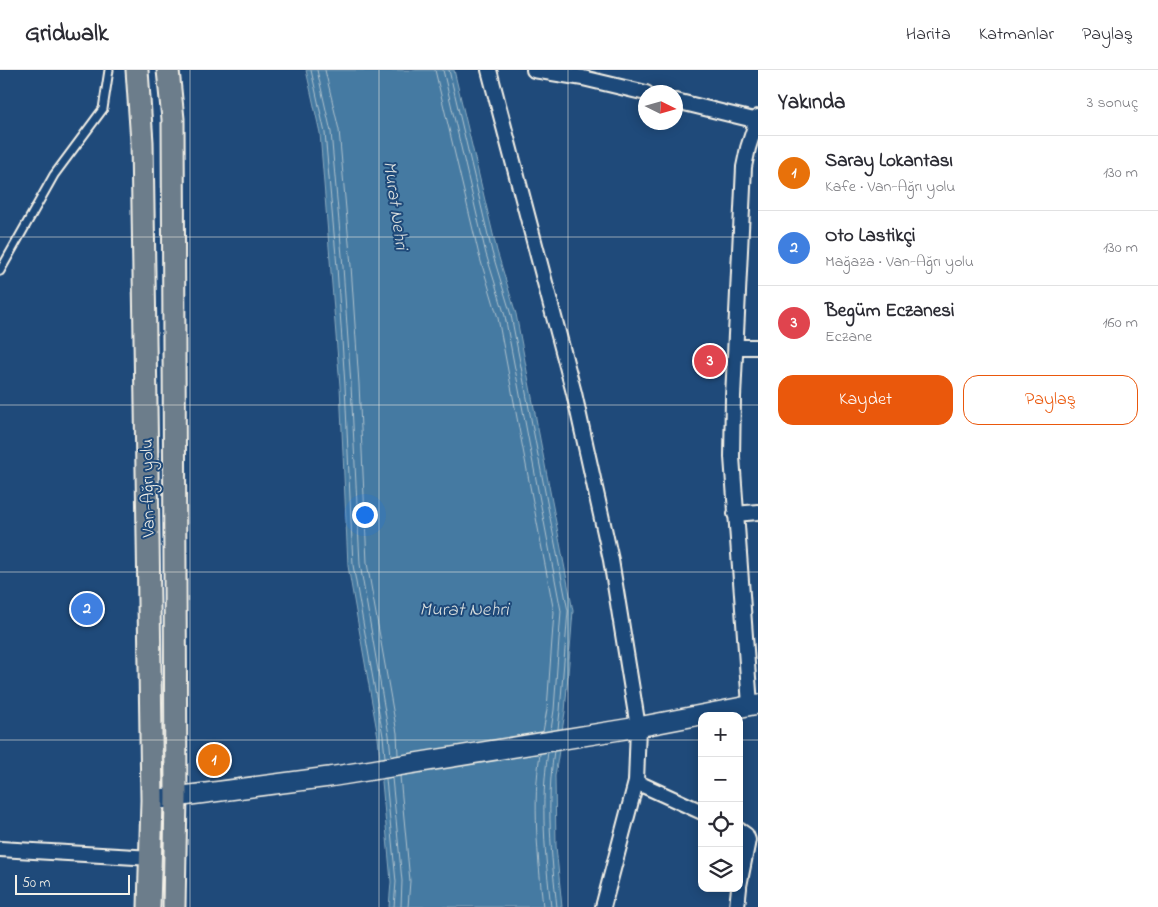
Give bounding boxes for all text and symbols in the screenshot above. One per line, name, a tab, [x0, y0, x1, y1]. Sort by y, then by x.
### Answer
text: Gridwalk	[25, 17, 109, 52]
text: Harita	[906, 22, 951, 48]
text: Katmanlar	[979, 22, 1054, 48]
text: Paylaş	[1082, 22, 1133, 48]
north arrow	[638, 85, 683, 130]
text: Yakında	[778, 88, 845, 118]
text: 3 sonuç	[1087, 91, 1138, 115]
text: Saray Lokantası	[825, 148, 953, 175]
water label: Murat Nehri	[375, 159, 414, 253]
text: 1	[791, 161, 797, 185]
text: 130 m	[1103, 161, 1138, 185]
text: Kafe · Van-Ağrı yolu	[825, 175, 955, 199]
text: Oto Lastikçi	[825, 223, 915, 250]
text: 2	[790, 236, 798, 260]
text: 130 m	[1103, 236, 1138, 260]
text: Mağaza · Van-Ağrı yolu	[825, 250, 974, 274]
text: Begüm Eczanesi	[825, 298, 954, 325]
text: 3	[791, 311, 797, 335]
text: 160 m	[1103, 311, 1138, 335]
text: Eczane	[825, 325, 872, 349]
pin: 3	[694, 342, 726, 380]
button: Kaydet	[778, 375, 953, 425]
button: Paylaş	[963, 375, 1138, 425]
street label: Van-Ağrı yolu	[135, 438, 164, 539]
your location	[352, 502, 378, 528]
pin: 2	[71, 590, 103, 628]
water label: Murat Nehri	[419, 597, 510, 624]
map controls	[698, 712, 743, 892]
button: +	[698, 712, 743, 757]
pin: 1	[198, 741, 230, 779]
button: −	[698, 757, 743, 802]
button: locate	[698, 802, 743, 847]
button: layers	[698, 847, 743, 892]
scale bar	[15, 872, 130, 895]
text: 50 m	[22, 873, 50, 894]

